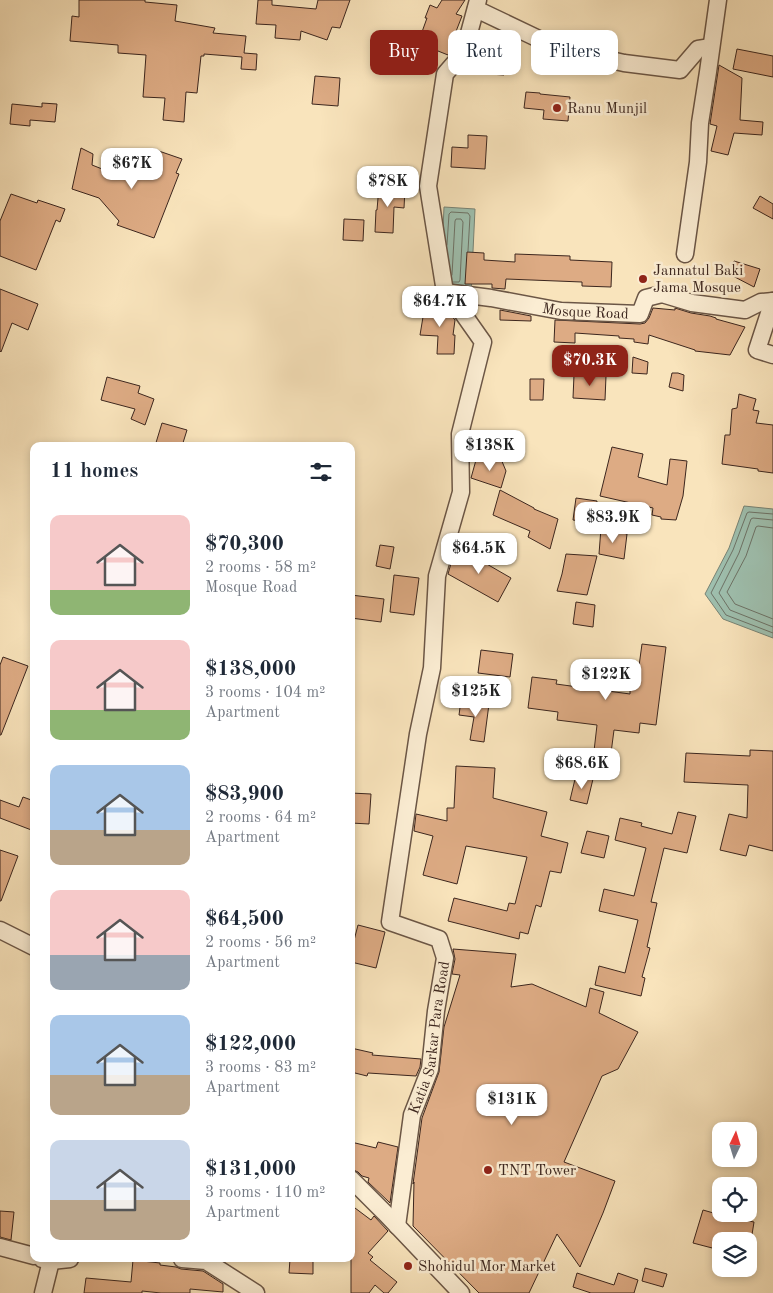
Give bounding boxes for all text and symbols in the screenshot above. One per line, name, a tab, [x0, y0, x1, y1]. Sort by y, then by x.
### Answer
chip: Buy	[370, 30, 438, 75]
chip: Rent	[448, 30, 521, 75]
chip: Filters	[531, 30, 618, 75]
marker: Ranu Munjil	[551, 102, 563, 114]
place label: Ranu Munjil	[567, 102, 647, 117]
pin: $67K	[102, 148, 162, 190]
text: $67K	[112, 156, 152, 172]
pin: $78K	[358, 166, 418, 208]
text: $78K	[368, 174, 408, 190]
place label: Jannatul Baki Jama Mosque	[653, 264, 743, 296]
marker: Jannatul Baki Jama Mosque	[637, 273, 649, 285]
pin: $64.7K	[399, 286, 481, 328]
text: $64.7K	[413, 294, 467, 310]
street label: Mosque Road	[541, 302, 629, 323]
pin: $70.3K	[549, 344, 631, 387]
text: $70.3K	[563, 353, 617, 369]
pin: $138K	[455, 430, 525, 472]
text: $138K	[465, 438, 515, 454]
icon: filters	[307, 458, 335, 486]
text: 11 homes	[50, 461, 138, 482]
pin: $83.9K	[572, 502, 654, 544]
text: $83.9K	[586, 510, 640, 526]
pin: $64.5K	[438, 532, 520, 575]
text: $70,300	[205, 534, 284, 555]
icon: home	[90, 535, 150, 595]
text: $64.5K	[452, 541, 506, 557]
text: 2 rooms · 58 m²	[205, 560, 316, 576]
text: Mosque Road	[205, 580, 297, 596]
pin: $122K	[571, 658, 641, 701]
text: $138,000	[205, 659, 296, 680]
icon: home	[90, 660, 150, 720]
text: $122K	[581, 667, 631, 683]
pin: $125K	[441, 676, 511, 718]
text: $125K	[451, 684, 501, 700]
text: 3 rooms · 104 m²	[205, 685, 325, 701]
text: Apartment	[205, 705, 280, 721]
pin: $68.6K	[541, 748, 623, 790]
text: $68.6K	[555, 756, 609, 772]
text: $83,900	[205, 784, 284, 805]
icon: home	[90, 785, 150, 845]
text: 2 rooms · 64 m²	[205, 810, 316, 826]
text: Apartment	[205, 830, 280, 846]
text: $64,500	[205, 909, 284, 930]
icon: home	[90, 910, 150, 970]
text: 2 rooms · 56 m²	[205, 935, 316, 951]
text: Apartment	[205, 955, 280, 971]
street label: Katia Sarkar Para Road	[407, 960, 453, 1117]
text: $122,000	[205, 1034, 296, 1055]
icon: home	[90, 1035, 150, 1095]
text: 3 rooms · 83 m²	[205, 1060, 316, 1076]
text: Apartment	[205, 1080, 280, 1096]
pin: $131K	[477, 1084, 547, 1126]
text: $131K	[487, 1092, 537, 1108]
north arrow	[712, 1122, 758, 1168]
map controls	[712, 1122, 757, 1277]
text: $131,000	[205, 1159, 296, 1180]
icon: home	[90, 1160, 150, 1220]
marker: TNT Tower	[482, 1164, 494, 1176]
place label: TNT Tower	[498, 1164, 576, 1179]
button: locate	[712, 1177, 757, 1222]
text: 3 rooms · 110 m²	[205, 1185, 325, 1201]
text: Apartment	[205, 1205, 280, 1221]
button: layers	[712, 1232, 757, 1277]
marker: Shohidul Mor Market	[402, 1260, 414, 1272]
place label: Shohidul Mor Market	[418, 1260, 556, 1275]

